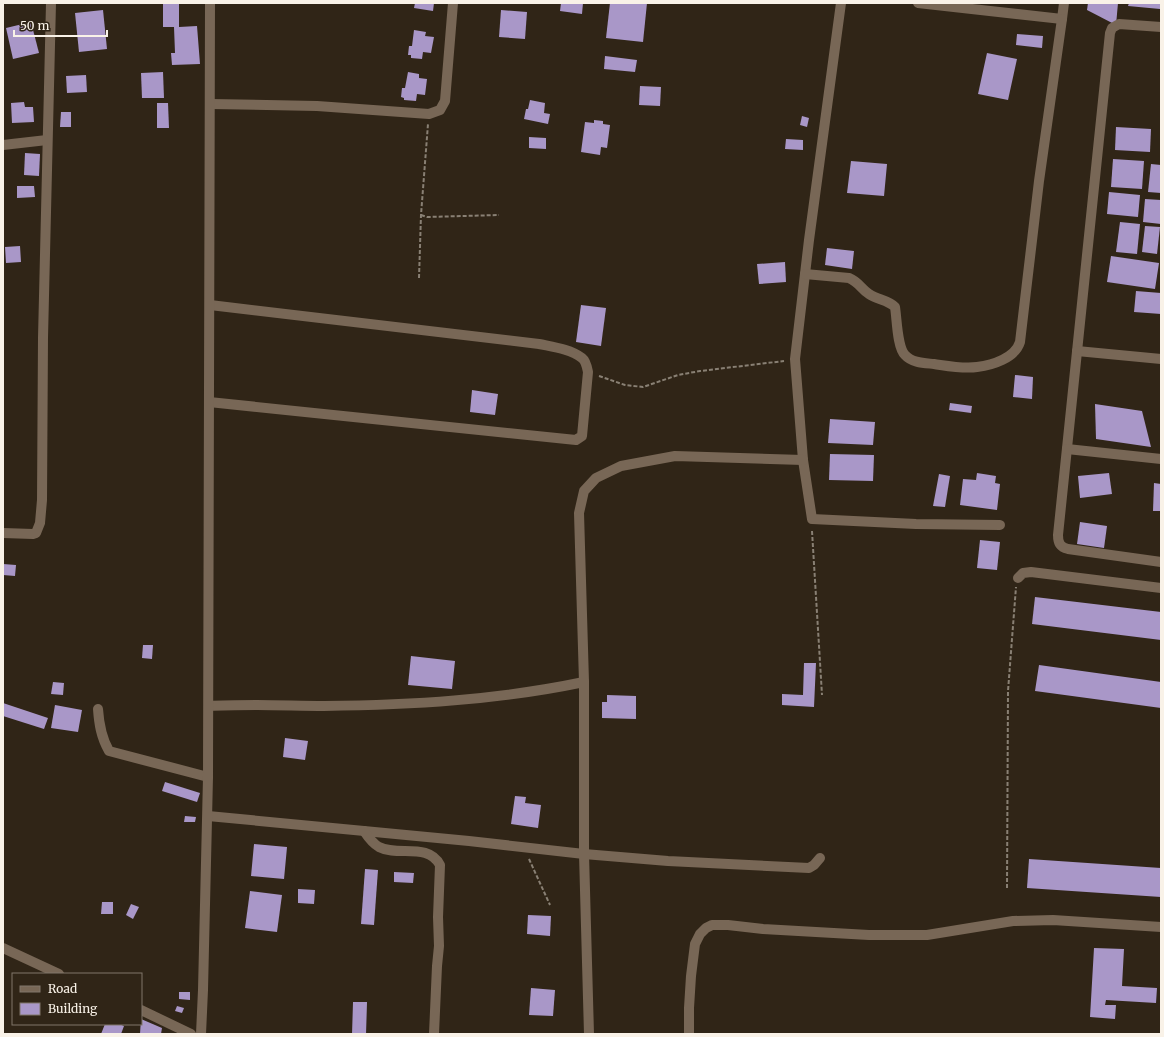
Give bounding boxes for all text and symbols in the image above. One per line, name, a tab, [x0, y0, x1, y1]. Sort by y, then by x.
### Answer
scale bar	[14, 12, 107, 38]
text: 50 m	[20, 18, 49, 33]
legend	[12, 973, 142, 1025]
text: Road	[48, 981, 77, 996]
text: Building	[48, 1001, 98, 1016]

